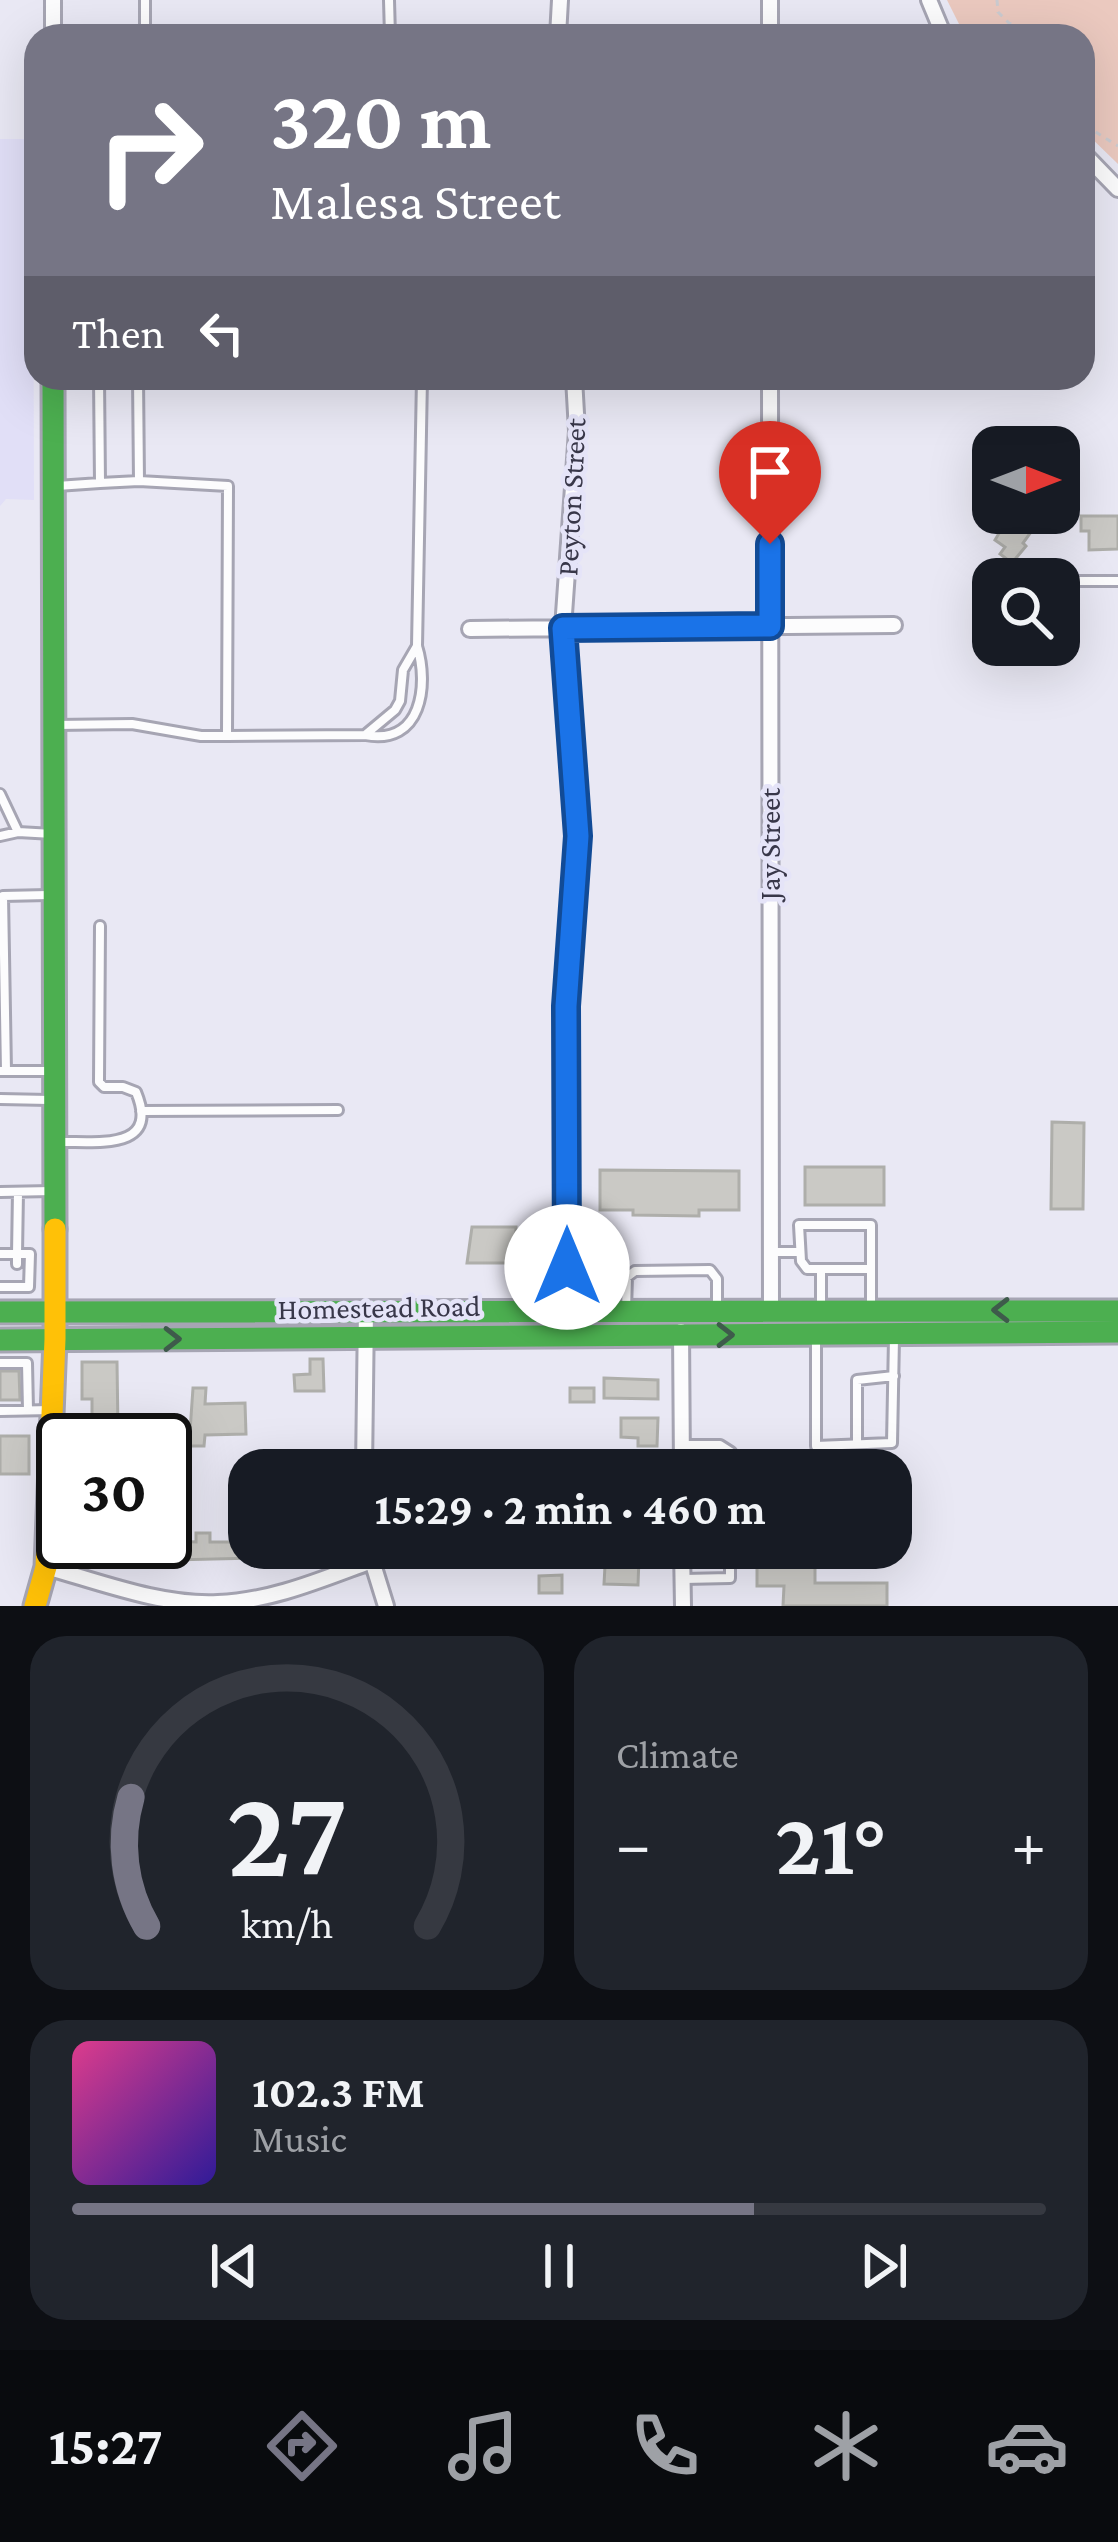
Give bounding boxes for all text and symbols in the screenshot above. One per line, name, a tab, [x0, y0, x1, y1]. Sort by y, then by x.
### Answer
icon: right	[72, 72, 228, 228]
text: 320 m	[270, 73, 491, 166]
text: Malesa Street	[270, 171, 561, 231]
icon: left	[189, 300, 255, 366]
text: Then	[72, 308, 165, 358]
street label: Peyton Street	[550, 416, 593, 577]
pin	[719, 421, 821, 544]
north arrow	[972, 426, 1080, 534]
map controls	[972, 426, 1080, 666]
icon: arrive	[737, 439, 803, 505]
button: search	[972, 558, 1080, 666]
street label: Jay Street	[753, 787, 787, 903]
position arrow	[504, 1204, 630, 1330]
street label: Homestead Road	[277, 1289, 481, 1325]
one-way arrow	[991, 1297, 1009, 1323]
one-way arrow	[717, 1322, 735, 1348]
one-way arrow	[164, 1326, 182, 1352]
speed limit sign: 30	[36, 1413, 192, 1569]
text: 15:29 · 2 min · 460 m	[374, 1484, 766, 1534]
text: Climate	[616, 1733, 739, 1776]
text: 27	[226, 1763, 348, 1902]
text: 21°	[775, 1793, 887, 1893]
text: −	[616, 1807, 651, 1880]
text: +	[1011, 1807, 1046, 1880]
text: km/h	[241, 1900, 333, 1947]
text: 102.3 FM	[252, 2067, 425, 2117]
text: Music	[252, 2117, 347, 2160]
icon: previous	[201, 2233, 267, 2299]
icon: pause	[526, 2233, 592, 2299]
icon: next	[851, 2233, 917, 2299]
icon: directions	[260, 2404, 344, 2488]
icon: music	[441, 2404, 525, 2488]
icon: phone	[623, 2404, 707, 2488]
icon: climate	[804, 2404, 888, 2488]
icon: car	[985, 2404, 1069, 2488]
text: 15:27	[49, 2416, 163, 2476]

